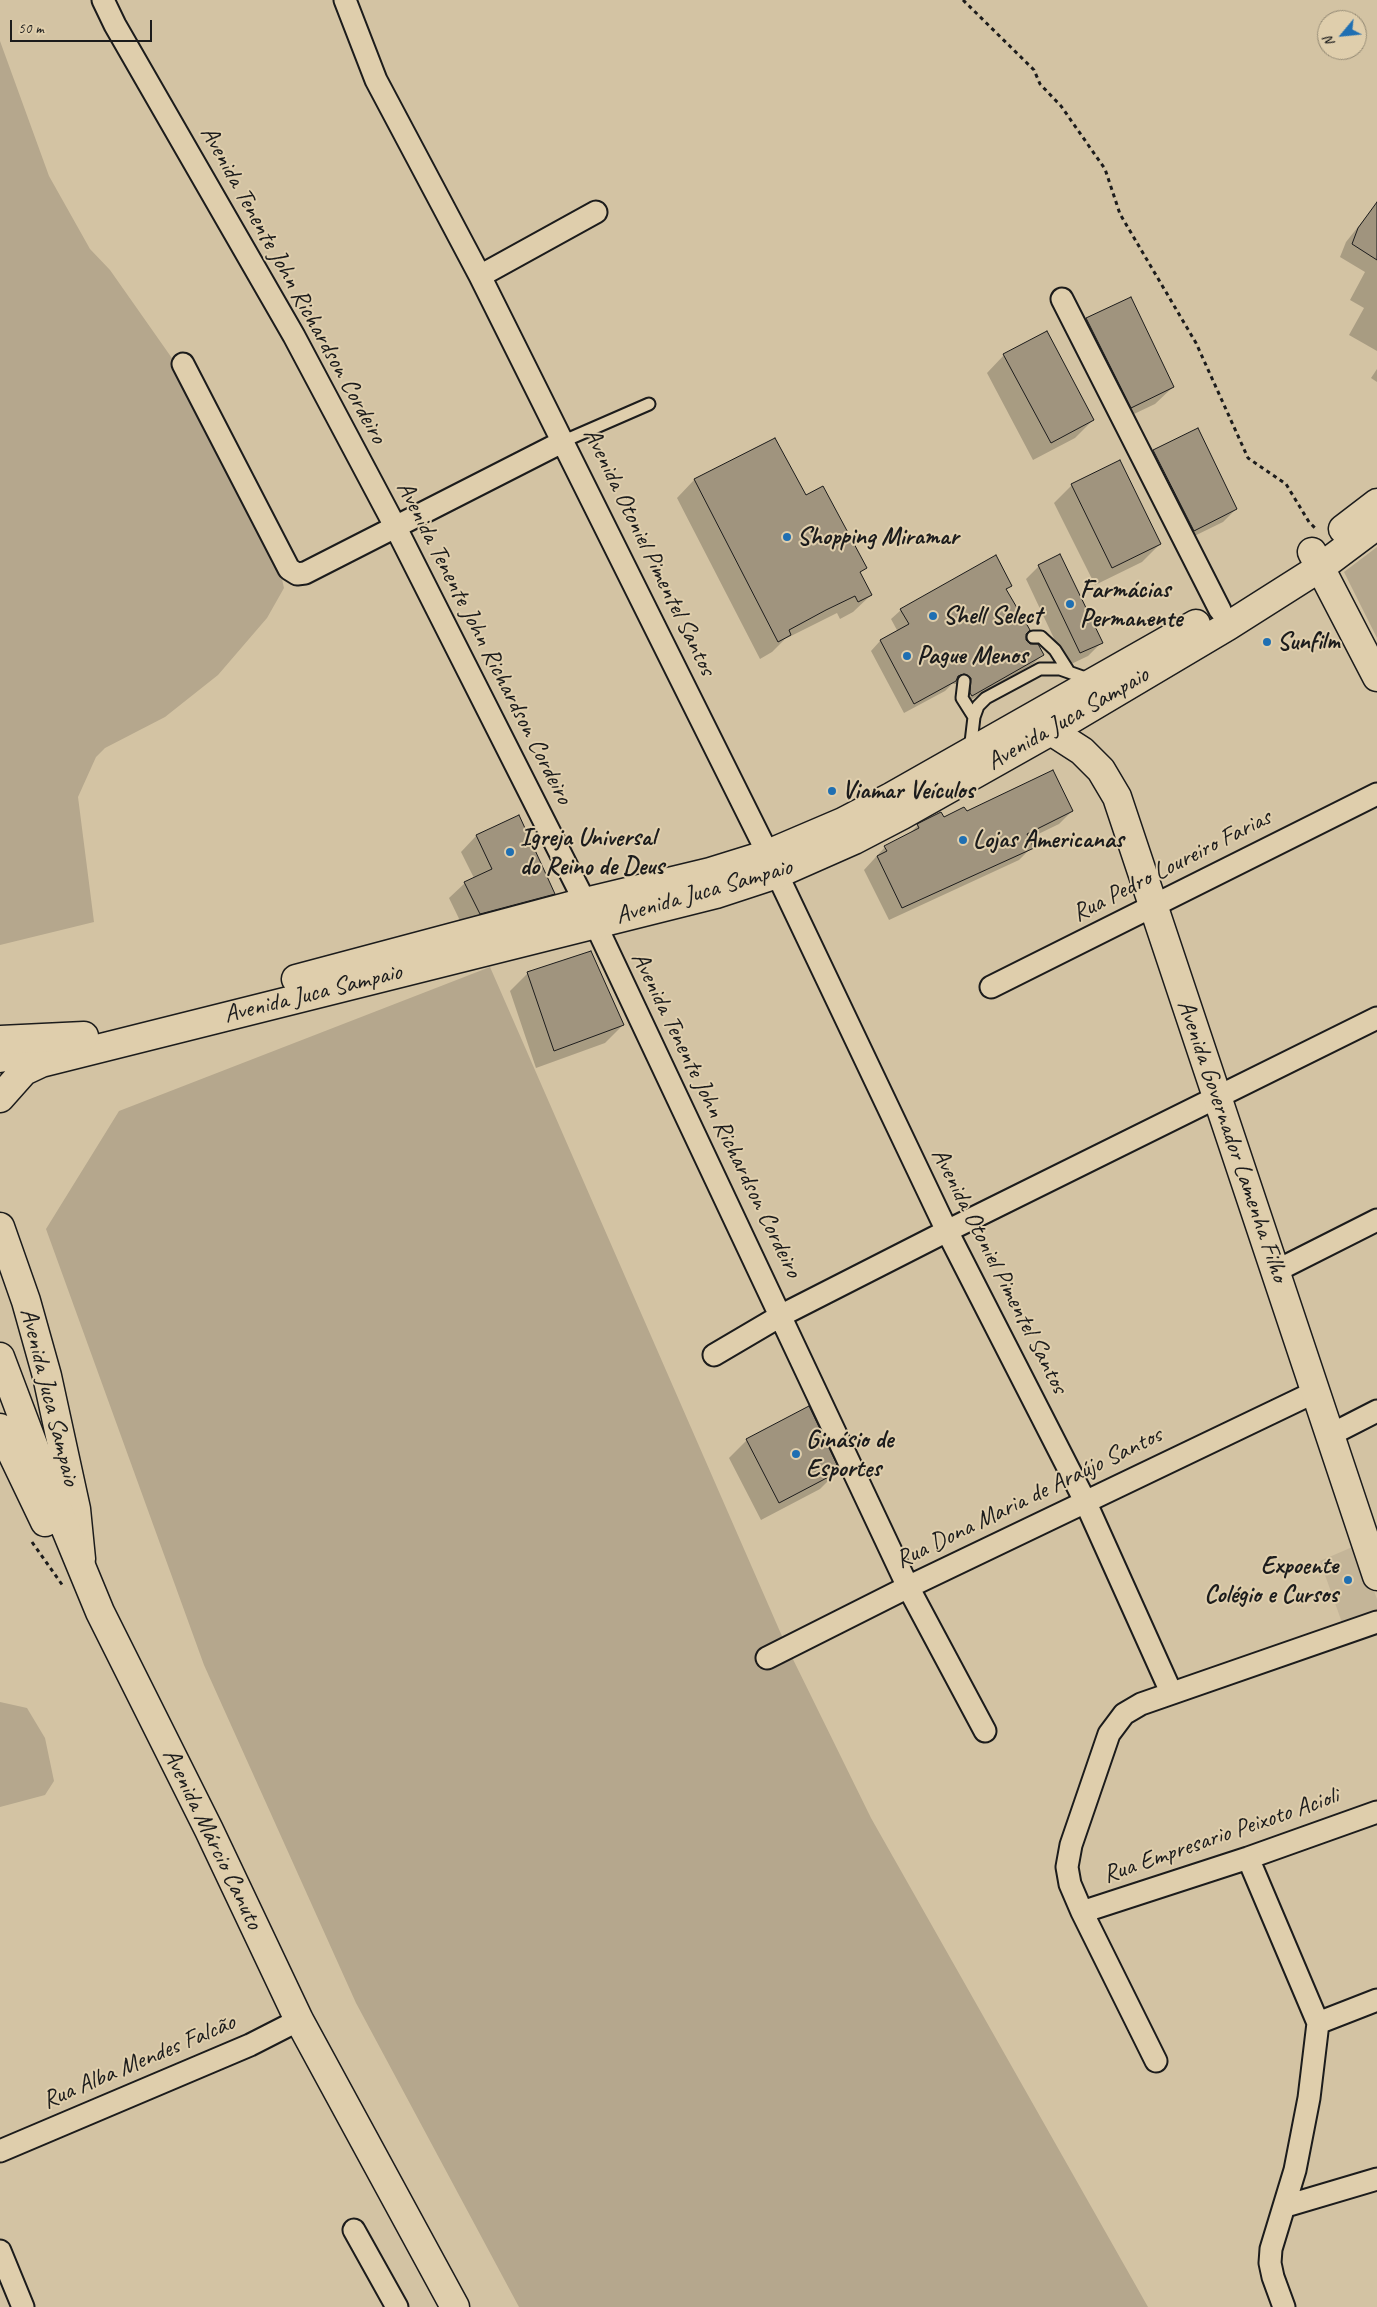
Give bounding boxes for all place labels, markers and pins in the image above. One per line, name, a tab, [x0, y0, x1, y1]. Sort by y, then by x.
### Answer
place label: Shopping Miramar	[797, 522, 959, 552]
marker: Shopping Miramar	[781, 531, 793, 543]
place label: Farmácias Permanente	[1080, 575, 1182, 634]
marker: Farmácias Permanente	[1064, 598, 1076, 610]
place label: Shell Select	[943, 601, 1042, 631]
marker: Shell Select	[927, 610, 939, 622]
place label: Sunfilm	[1277, 627, 1340, 657]
marker: Sunfilm	[1261, 636, 1273, 648]
place label: Pague Menos	[917, 641, 1027, 671]
marker: Pague Menos	[901, 650, 913, 662]
place label: Viamar Veículos	[842, 776, 974, 806]
marker: Viamar Veículos	[826, 785, 838, 797]
place label: Igreja Universal do Reino de Deus	[520, 823, 664, 882]
place label: Lojas Americanas	[973, 825, 1124, 855]
marker: Lojas Americanas	[957, 834, 969, 846]
marker: Igreja Universal do Reino de Deus	[504, 846, 516, 858]
place label: Ginásio de Esportes	[806, 1425, 893, 1484]
marker: Ginásio de Esportes	[790, 1448, 802, 1460]
place label: Expoente Colégio e Cursos	[1204, 1551, 1338, 1610]
marker: Expoente Colégio e Cursos	[1342, 1574, 1354, 1586]

